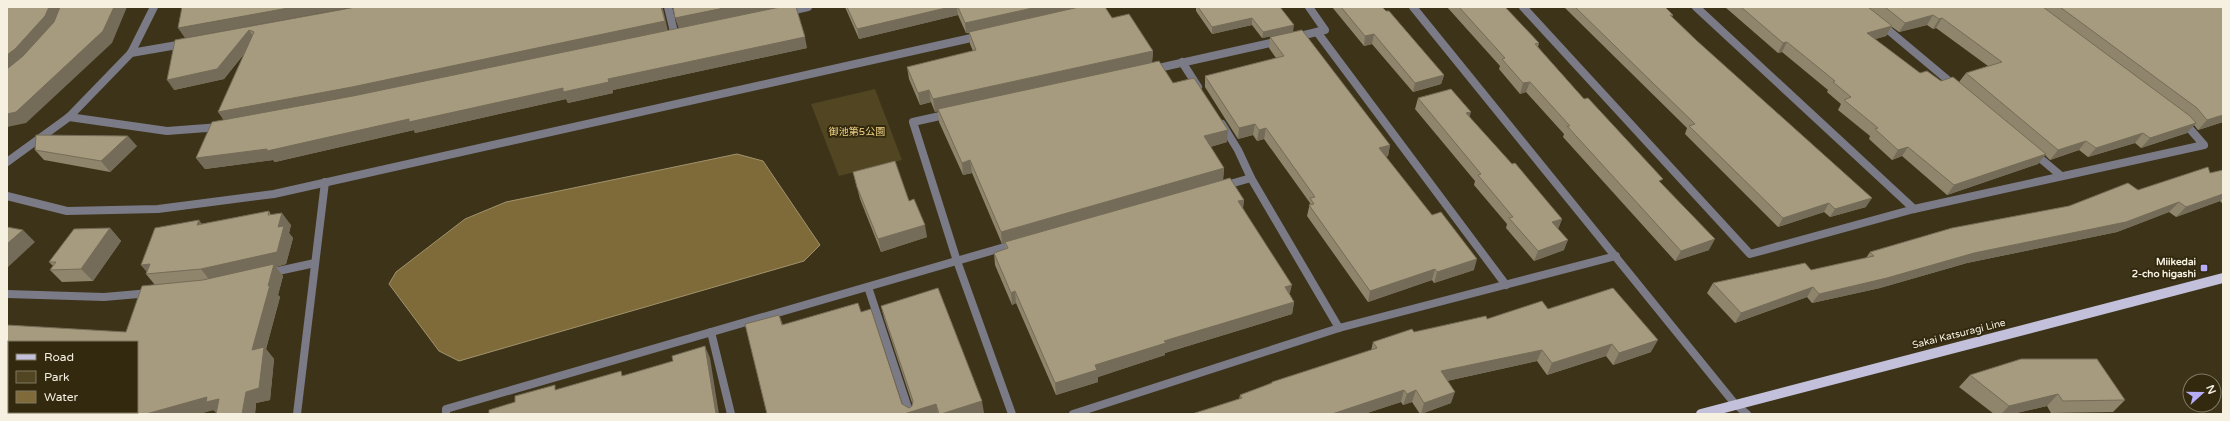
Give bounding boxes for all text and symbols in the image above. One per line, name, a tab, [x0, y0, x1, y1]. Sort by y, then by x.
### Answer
park label: 御池第5公園	[829, 126, 885, 138]
place label: Miikedai 2-cho higashi	[2132, 256, 2197, 280]
marker: Miikedai 2-cho higashi	[2199, 263, 2209, 273]
street label: Sakai Katsuragi Line	[1911, 317, 2007, 351]
legend	[8, 341, 138, 413]
text: Road	[44, 350, 74, 364]
text: Park	[44, 370, 70, 384]
north arrow	[2182, 373, 2222, 413]
text: N	[2203, 383, 2219, 396]
text: Water	[44, 390, 79, 404]

